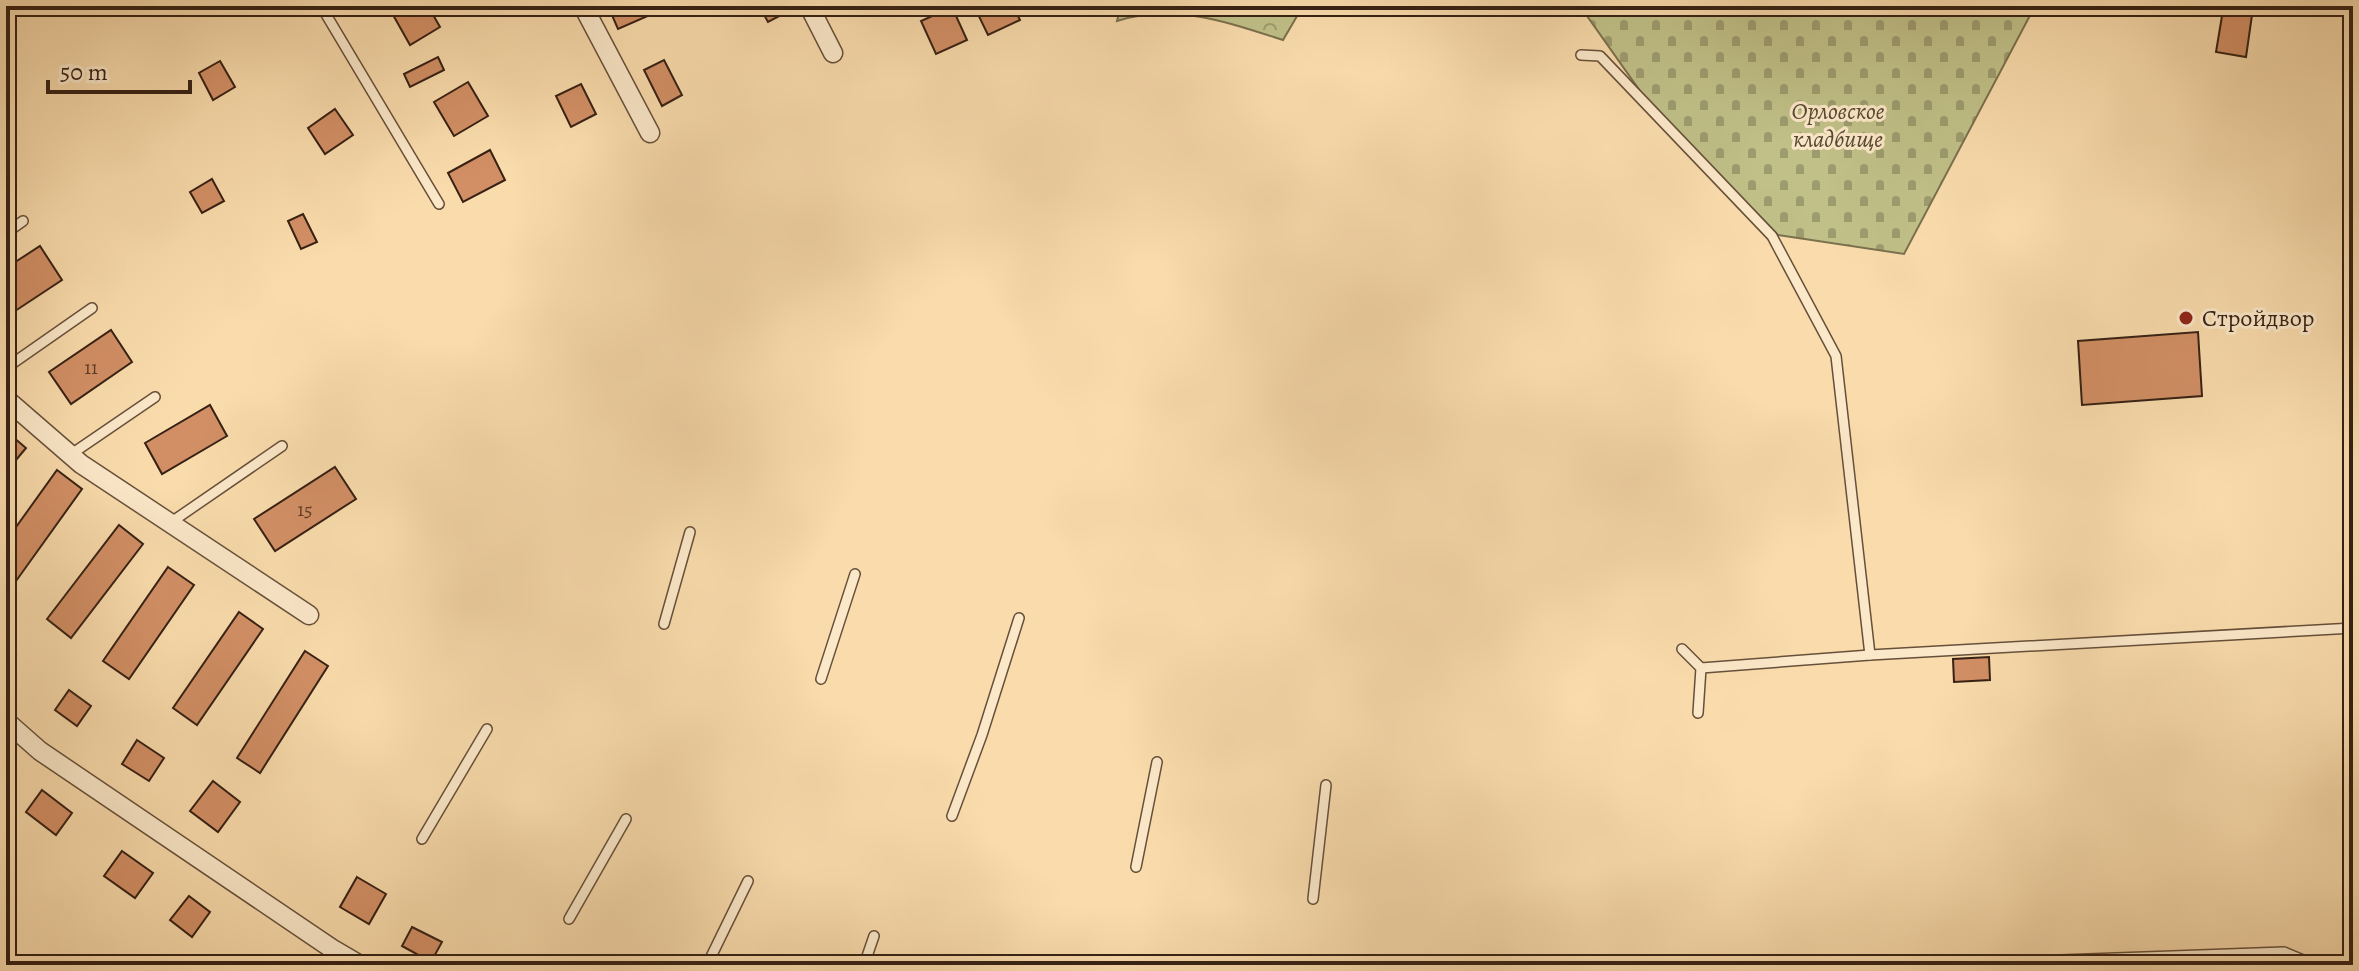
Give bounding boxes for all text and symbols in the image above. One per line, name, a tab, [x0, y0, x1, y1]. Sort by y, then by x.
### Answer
scale bar	[48, 44, 190, 94]
text: 50 m	[60, 56, 108, 88]
park label: Орловское кладбище	[1792, 95, 1885, 155]
place label: Стройдвор	[2202, 302, 2314, 334]
marker: Стройдвор	[2177, 309, 2195, 327]
house number: 11	[84, 354, 98, 381]
house number: 15	[297, 496, 313, 523]

